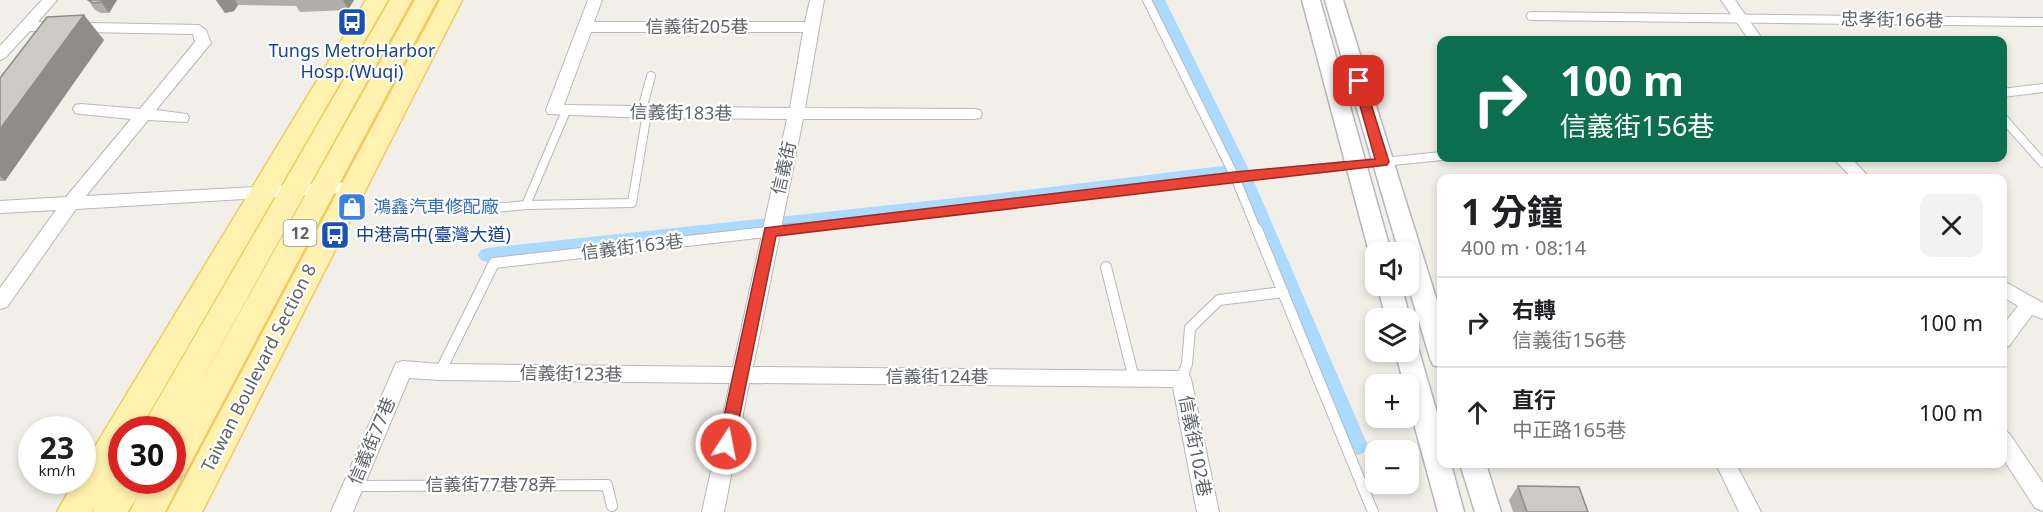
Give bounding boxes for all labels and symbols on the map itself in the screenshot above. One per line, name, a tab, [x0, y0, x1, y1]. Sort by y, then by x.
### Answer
bus stop icon: Tungs MetroHarbor Hosp.(Wuqi)	[336, 6, 368, 38]
street label: 忠孝街166巷	[1840, 6, 1944, 32]
street label: 信義街205巷	[646, 14, 748, 38]
place label: Tungs MetroHarbor Hosp.(Wuqi)	[269, 38, 436, 83]
pin	[1333, 55, 1384, 106]
street label: 信義街183巷	[629, 99, 733, 125]
street label: 信義街	[765, 139, 801, 197]
shop icon: 鴻鑫汽車修配廠	[336, 191, 368, 223]
place label: 鴻鑫汽車修配廠	[373, 194, 499, 218]
bus stop icon: 中港高中(臺灣大道)	[319, 219, 351, 251]
road number: 12	[284, 220, 316, 246]
place label: 中港高中(臺灣大道)	[356, 222, 511, 246]
street label: 信義街163巷	[579, 228, 684, 264]
street label: Taiwan Boulevard Section 8	[195, 259, 321, 476]
street label: 信義街123巷	[519, 360, 623, 386]
street label: 信義街124巷	[886, 364, 988, 388]
street label: 信義街77巷	[342, 393, 400, 488]
street label: 信義街102巷	[1174, 393, 1218, 499]
position arrow	[694, 412, 758, 476]
speed limit sign: 30	[108, 416, 186, 494]
street label: 信義街77巷78弄	[425, 472, 557, 496]

